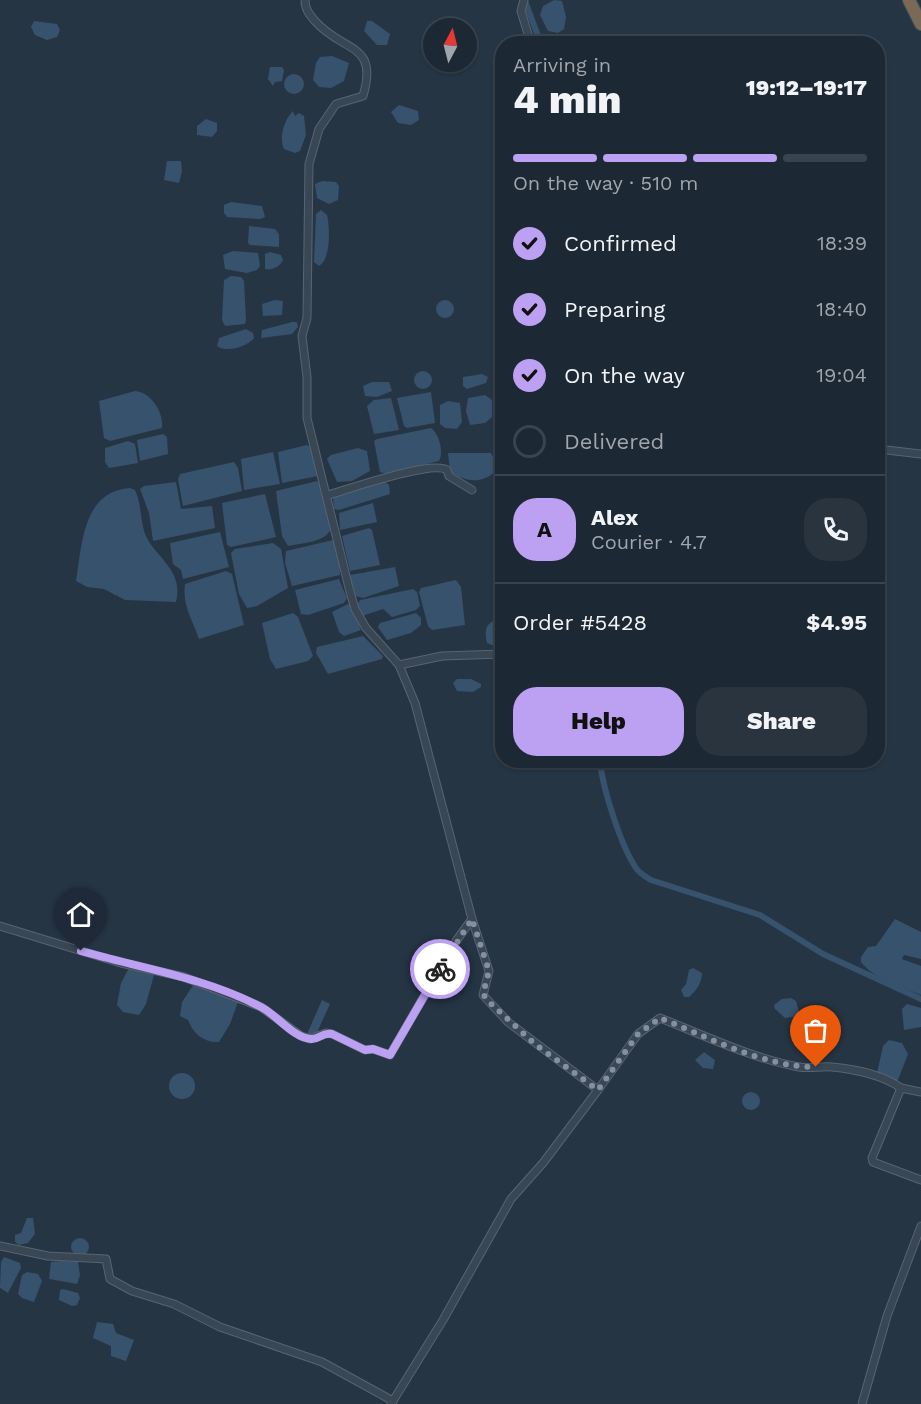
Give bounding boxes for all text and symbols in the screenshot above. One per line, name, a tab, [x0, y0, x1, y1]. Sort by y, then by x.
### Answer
north arrow	[423, 18, 477, 72]
map controls	[423, 18, 477, 72]
text: Arriving in	[513, 53, 611, 77]
text: 19:12–19:17	[746, 75, 867, 100]
text: 4 min	[513, 77, 622, 122]
text: On the way · 510 m	[513, 171, 698, 195]
icon: check	[513, 227, 546, 260]
text: Confirmed	[564, 231, 677, 256]
text: 18:39	[817, 231, 867, 255]
icon: check	[513, 293, 546, 326]
text: Preparing	[564, 297, 665, 322]
text: 18:40	[816, 297, 867, 321]
icon: check	[513, 359, 546, 392]
text: On the way	[564, 363, 685, 388]
text: 19:04	[816, 363, 867, 387]
text: Delivered	[564, 429, 664, 454]
button: phone	[804, 498, 867, 561]
text: Alex	[591, 505, 638, 530]
text: A	[537, 517, 552, 542]
text: Courier · 4.7	[591, 530, 707, 554]
text: Order #5428	[513, 610, 647, 635]
text: $4.95	[806, 610, 867, 635]
button: Help	[513, 687, 684, 756]
button: Share	[696, 687, 867, 756]
pin	[55, 889, 106, 951]
icon: home	[64, 898, 97, 931]
courier	[410, 939, 470, 999]
icon: bike	[424, 953, 457, 986]
pin	[790, 1005, 841, 1067]
icon: bag	[799, 1014, 832, 1047]

